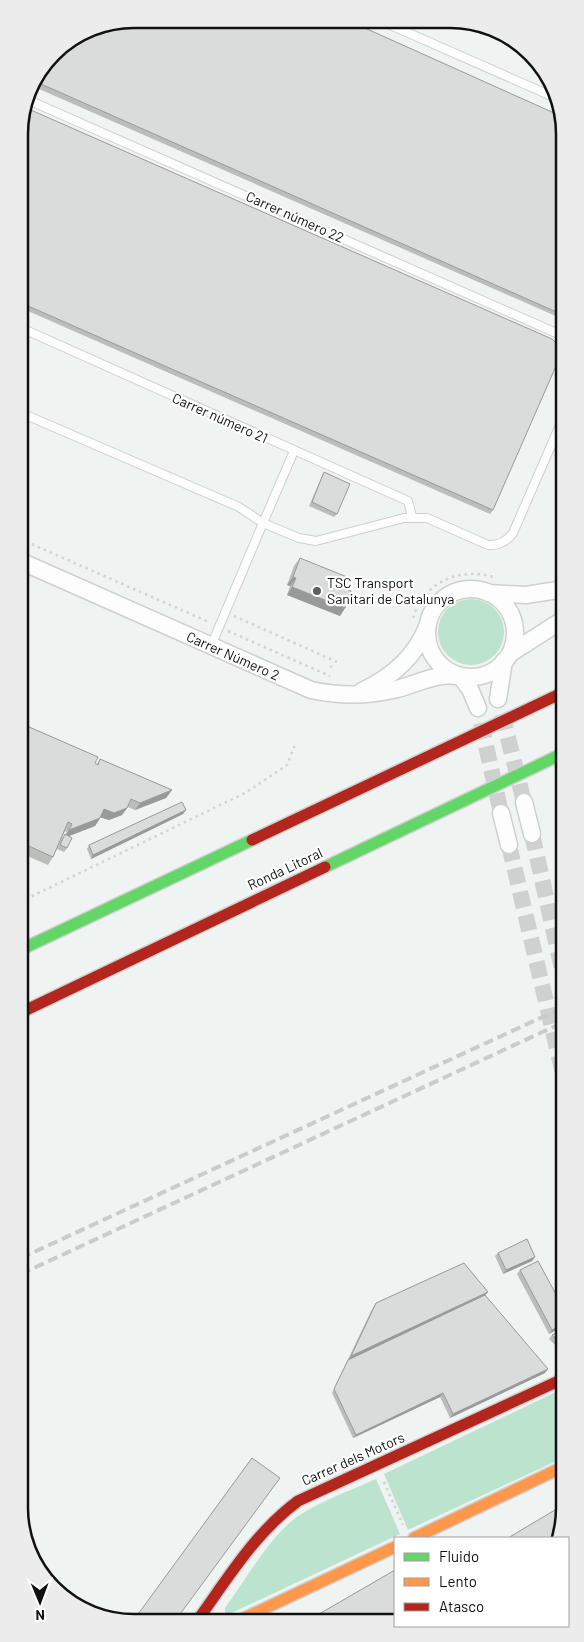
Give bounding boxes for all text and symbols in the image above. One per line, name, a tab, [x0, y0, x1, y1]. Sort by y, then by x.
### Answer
street label: Carrer número 22	[244, 187, 347, 246]
street label: Carrer número 21	[170, 389, 271, 446]
place label: TSC Transport Sanitari de Catalunya	[327, 574, 454, 607]
marker: TSC Transport Sanitari de Catalunya	[311, 585, 323, 597]
street label: Carrer Número 2	[184, 627, 282, 684]
street label: Ronda Litoral	[245, 844, 325, 893]
street label: Carrer dels Motors	[299, 1428, 407, 1489]
legend	[394, 1537, 569, 1627]
text: Fluido	[439, 1547, 479, 1565]
text: Lento	[439, 1572, 477, 1590]
north arrow	[15, 1577, 65, 1627]
text: Atasco	[439, 1597, 484, 1615]
text: N	[35, 1607, 45, 1624]

